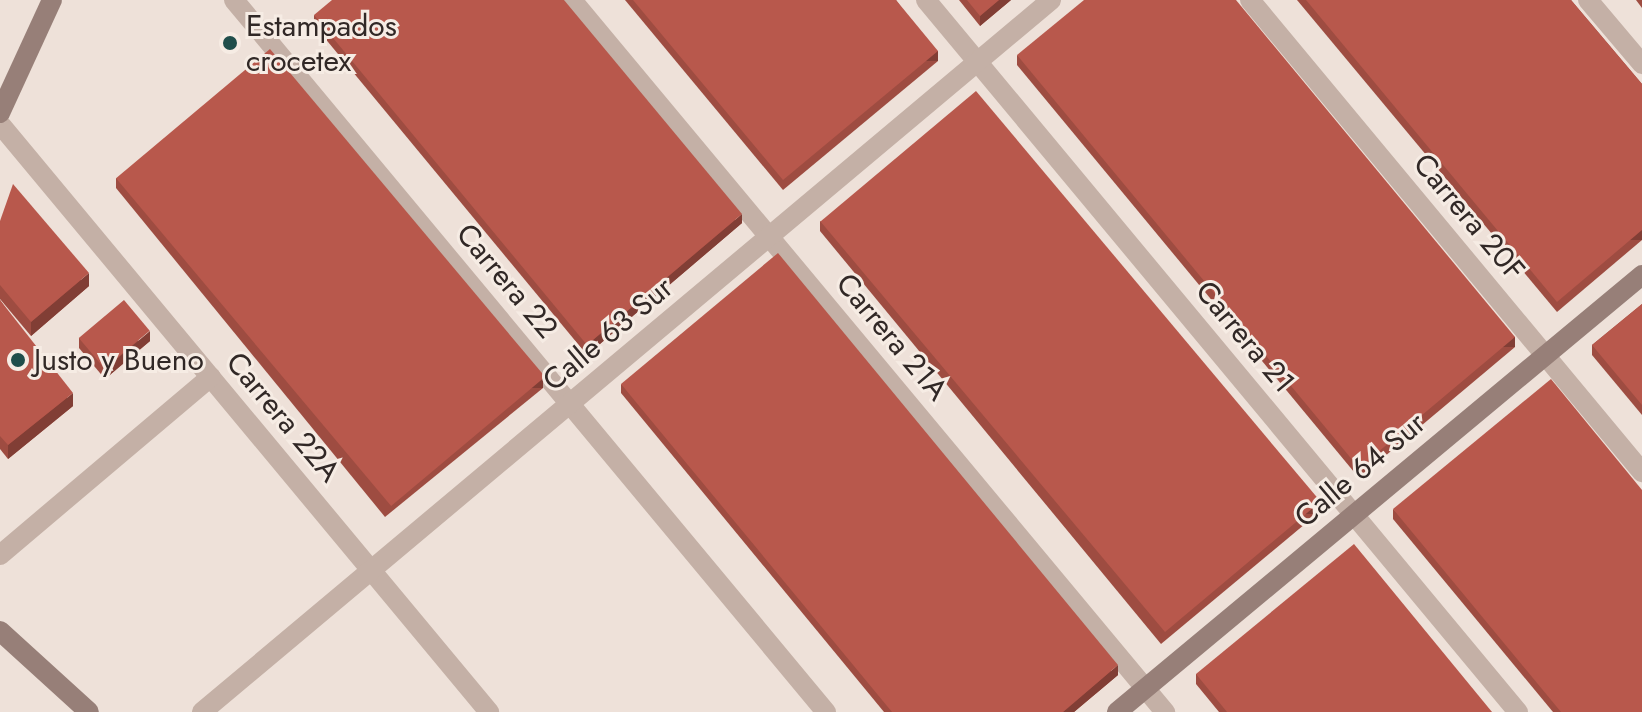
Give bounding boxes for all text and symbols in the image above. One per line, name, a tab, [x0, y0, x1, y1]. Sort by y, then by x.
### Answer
place label: Estampados crocetex	[246, 8, 397, 78]
marker: Estampados crocetex	[221, 34, 239, 52]
street label: Carrera 20F	[1406, 146, 1532, 288]
street label: Carrera 22	[449, 216, 565, 346]
street label: Carrera 21A	[829, 266, 955, 408]
street label: Calle 63 Sur	[536, 269, 680, 399]
street label: Carrera 21	[1188, 274, 1302, 400]
place label: Justo y Bueno	[34, 342, 204, 378]
street label: Carrera 22A	[218, 345, 348, 489]
marker: Justo y Bueno	[9, 351, 27, 369]
street label: Calle 64 Sur	[1287, 405, 1433, 535]

